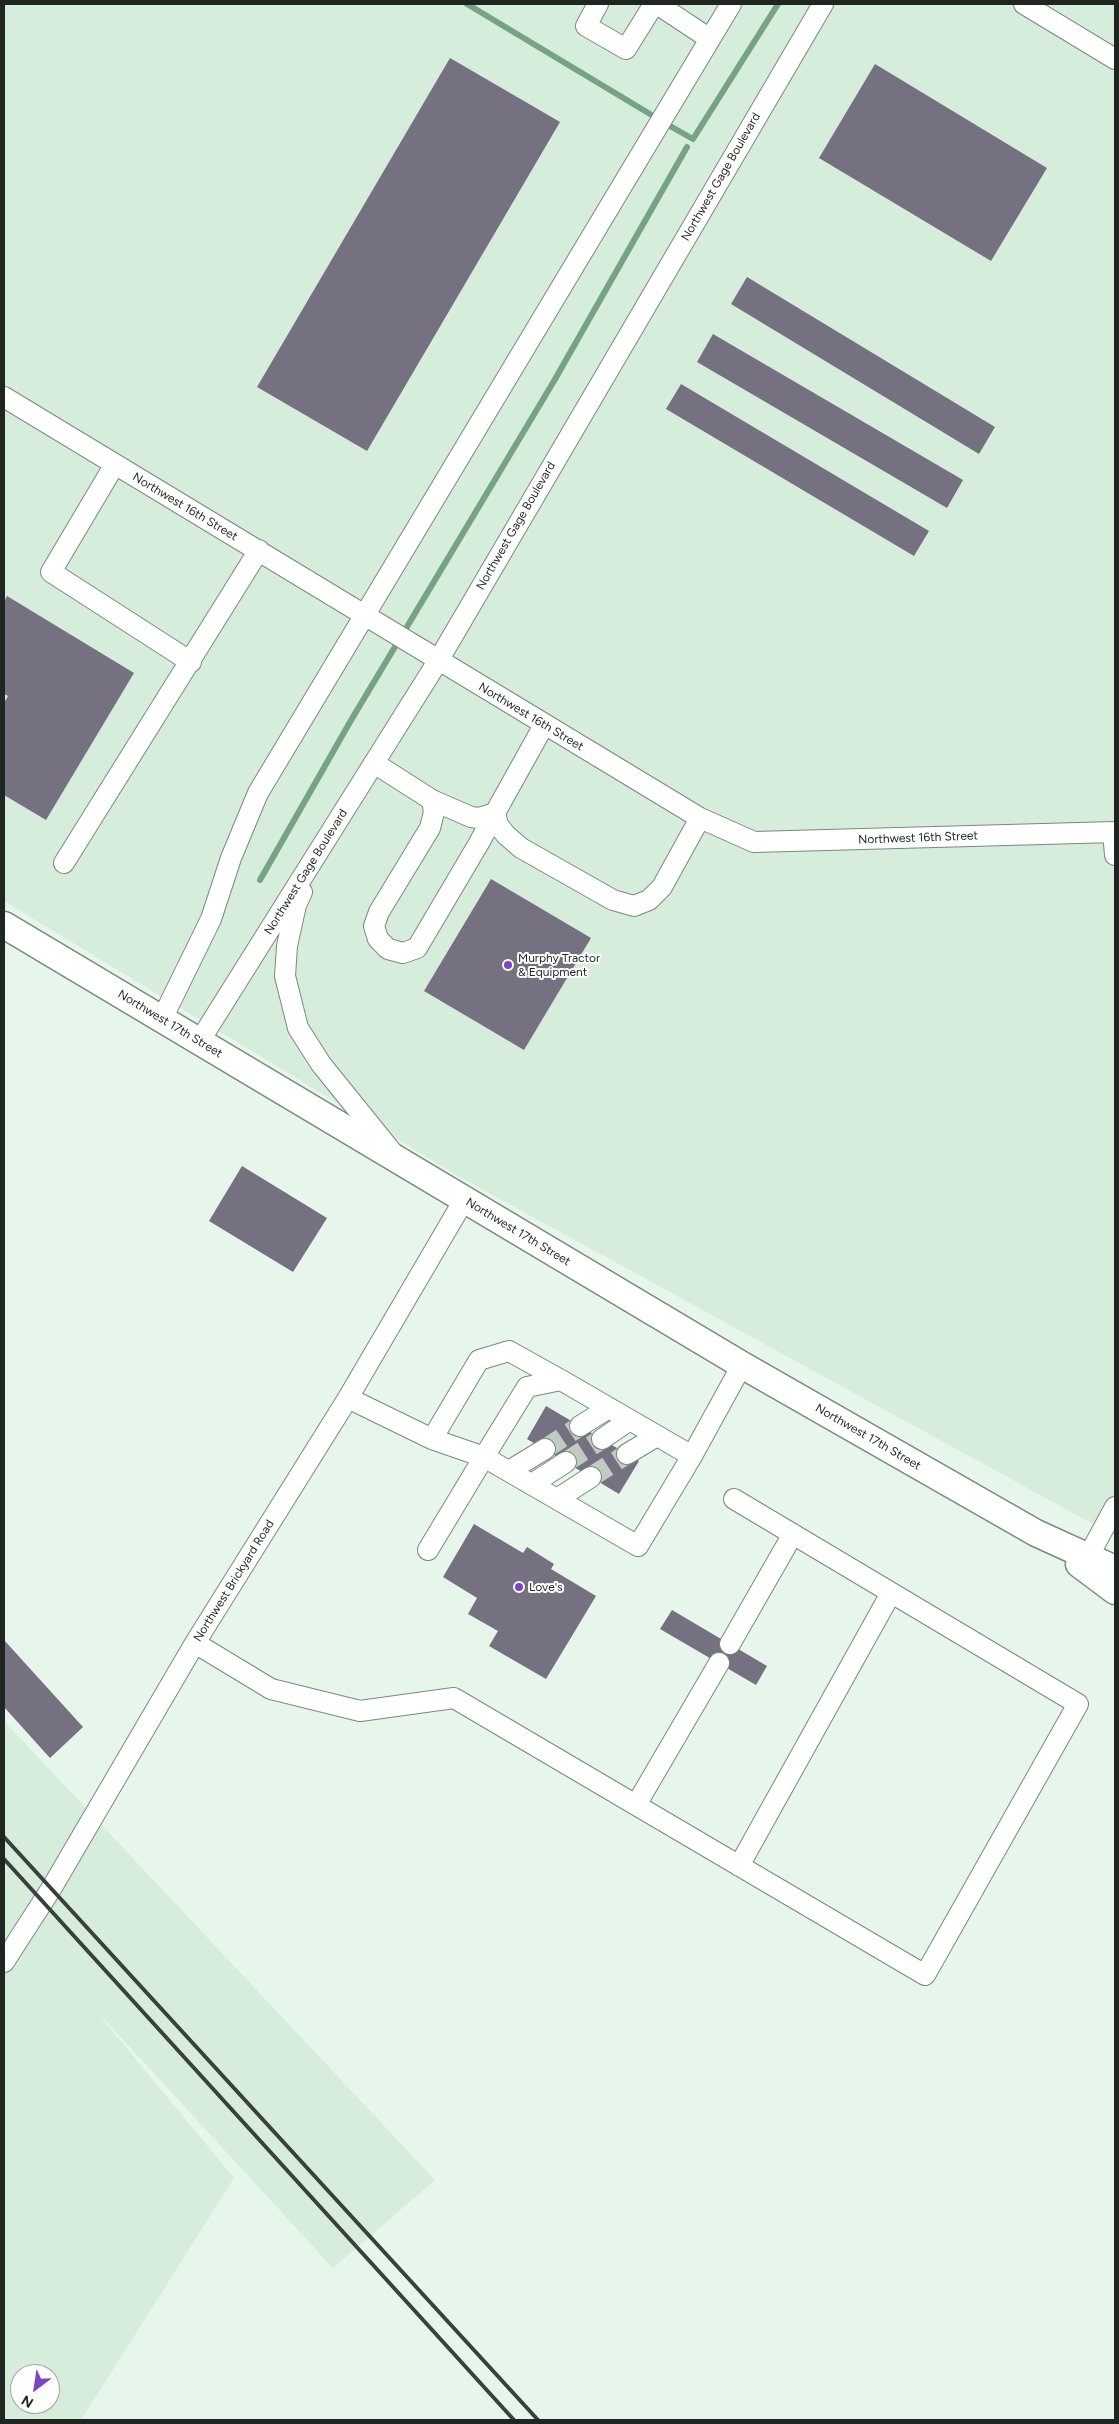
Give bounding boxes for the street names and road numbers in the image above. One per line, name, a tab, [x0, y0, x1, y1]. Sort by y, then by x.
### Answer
street label: Northwest Gage Boulevard	[678, 110, 764, 244]
street label: Northwest Gage Boulevard	[473, 459, 559, 593]
street label: Northwest 16th Street	[130, 470, 240, 544]
street label: Northwest 16th Street	[476, 680, 586, 754]
street label: Northwest Gage Boulevard	[261, 806, 351, 938]
street label: Northwest 16th Street	[858, 829, 978, 847]
street label: Northwest 17th Street	[115, 987, 225, 1061]
street label: Northwest 17th Street	[463, 1195, 573, 1269]
street label: Northwest 17th Street	[813, 1401, 923, 1473]
street label: Northwest Brickyard Road	[191, 1517, 277, 1645]

